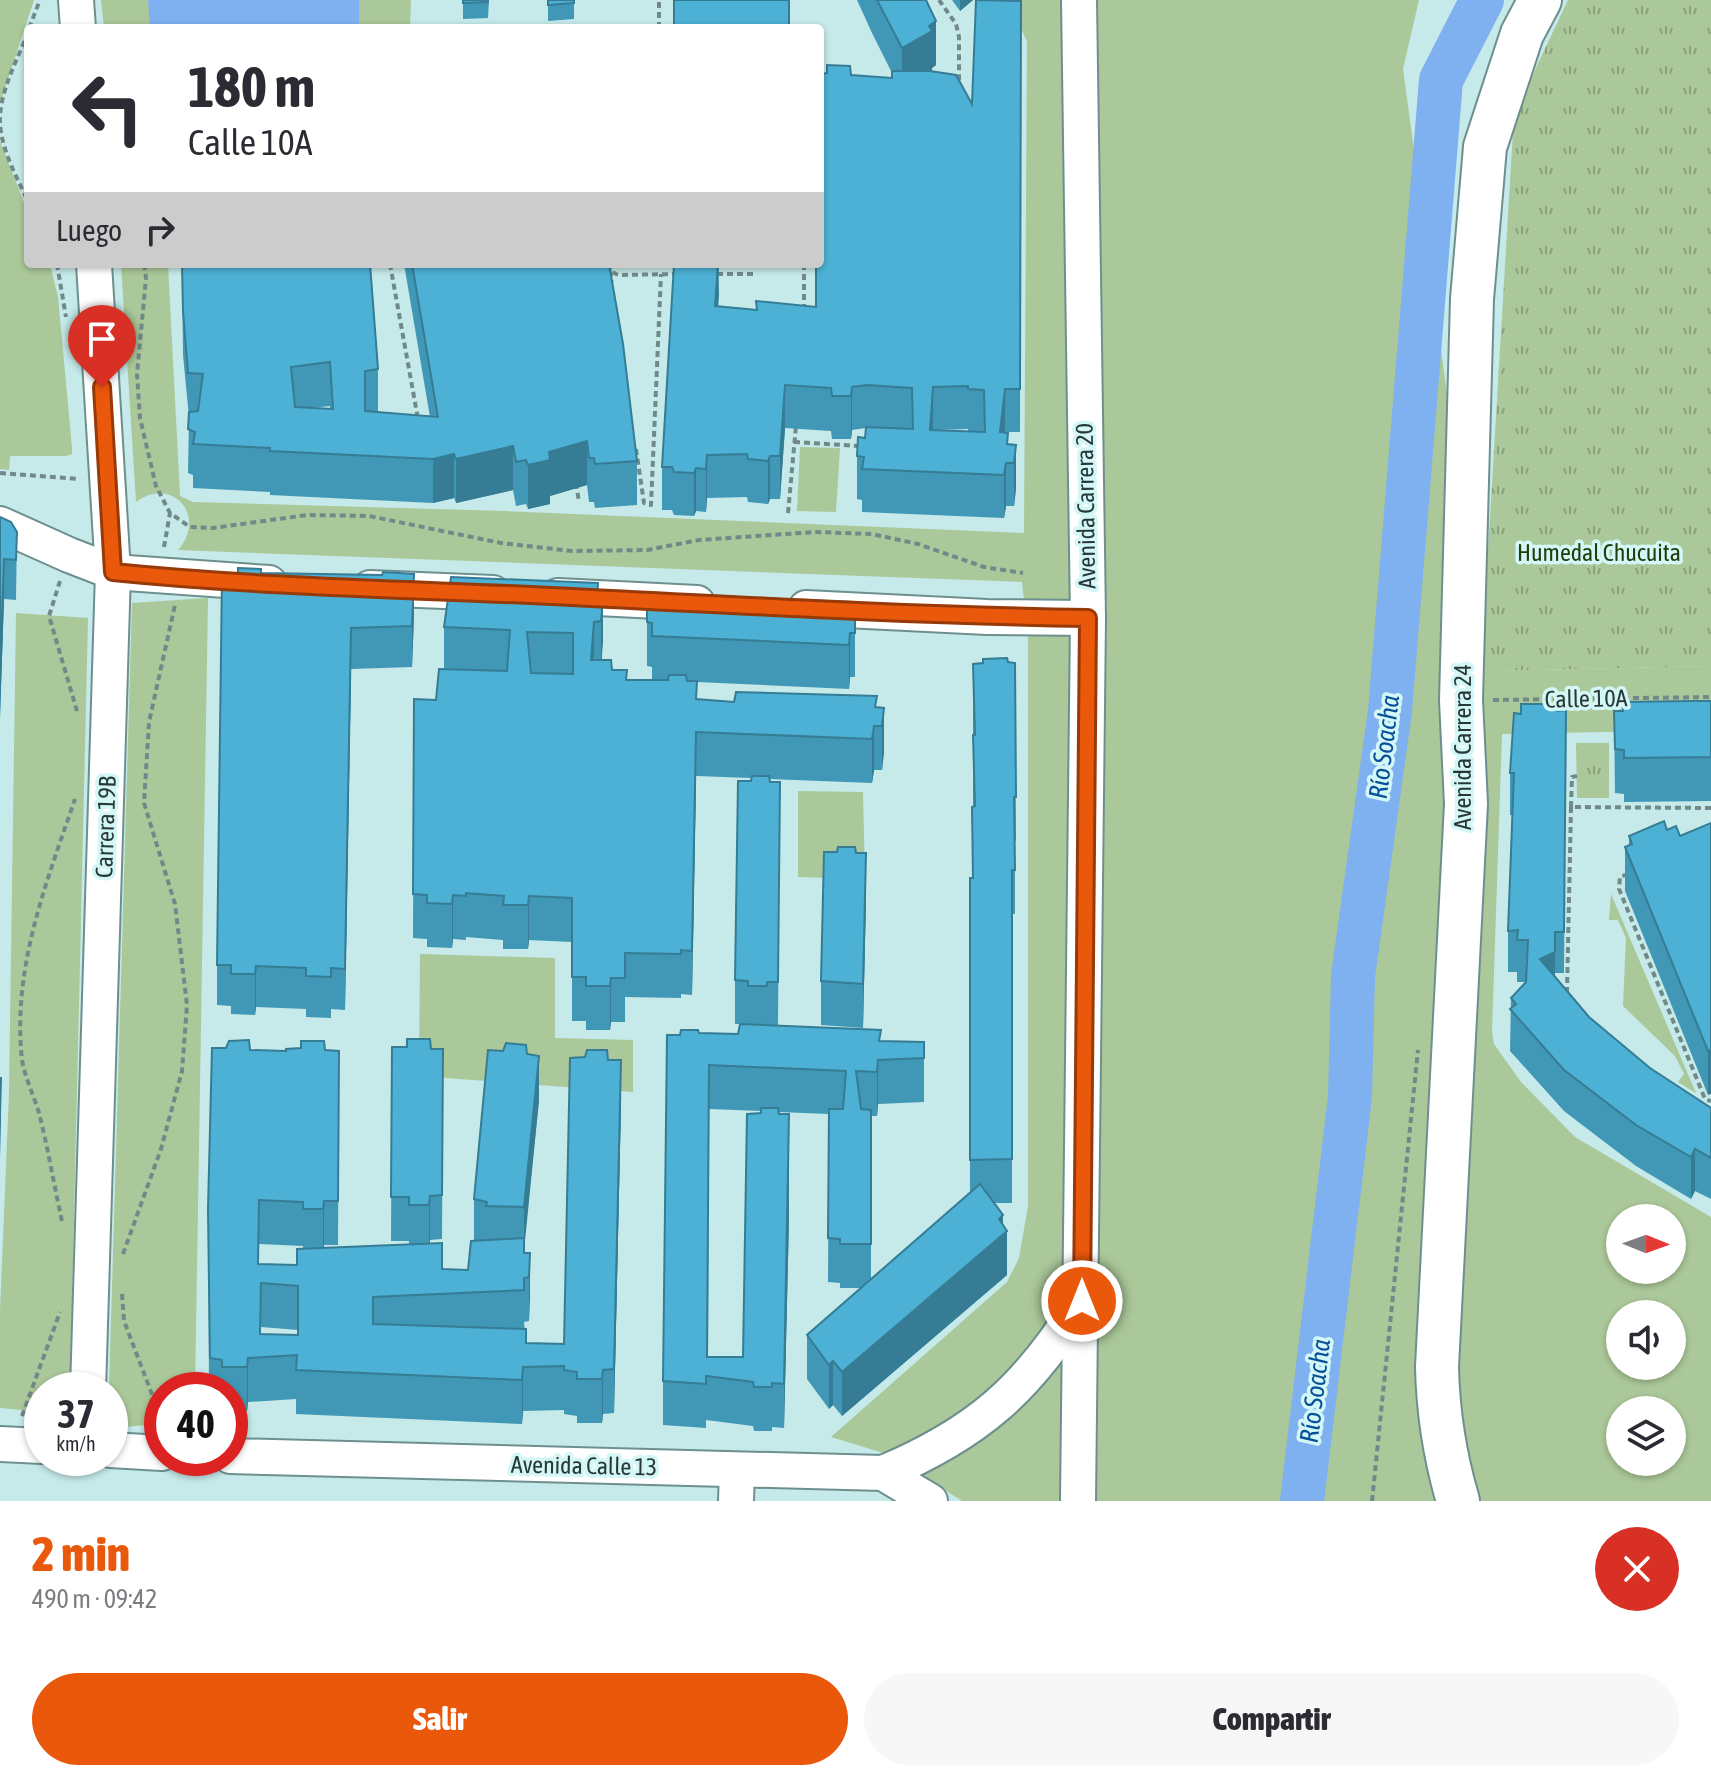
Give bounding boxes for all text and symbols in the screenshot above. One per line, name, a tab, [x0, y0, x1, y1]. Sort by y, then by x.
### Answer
text: 180 m	[188, 55, 315, 119]
icon: left	[56, 56, 160, 160]
text: Calle 10A	[188, 121, 312, 163]
icon: right	[138, 208, 182, 252]
text: Luego	[56, 213, 122, 247]
pin	[68, 305, 136, 387]
icon: arrive	[80, 317, 124, 361]
street label: Avenida Carrera 20	[1071, 423, 1100, 589]
park label: Humedal Chucuita	[1517, 539, 1681, 566]
street label: Avenida Carrera 24	[1449, 664, 1476, 830]
street label: Calle 10A	[1544, 684, 1628, 713]
water label: Río Soacha	[1363, 693, 1405, 801]
street label: Carrera 19B	[90, 775, 121, 878]
north arrow	[1606, 1204, 1686, 1284]
map controls	[1606, 1204, 1686, 1476]
position arrow	[1040, 1259, 1124, 1343]
button: sound	[1606, 1300, 1686, 1380]
water label: Río Soacha	[1294, 1337, 1336, 1445]
speed limit sign: 40	[144, 1372, 248, 1476]
text: 37	[57, 1391, 95, 1436]
button: layers	[1606, 1396, 1686, 1476]
text: km/h	[56, 1432, 96, 1455]
street label: Avenida Calle 13	[511, 1451, 657, 1480]
text: 2 min	[32, 1526, 130, 1581]
button: close	[1595, 1527, 1679, 1611]
text: 490 m · 09:42	[32, 1584, 157, 1614]
button: Salir	[32, 1673, 848, 1765]
button: Compartir	[864, 1673, 1679, 1765]

